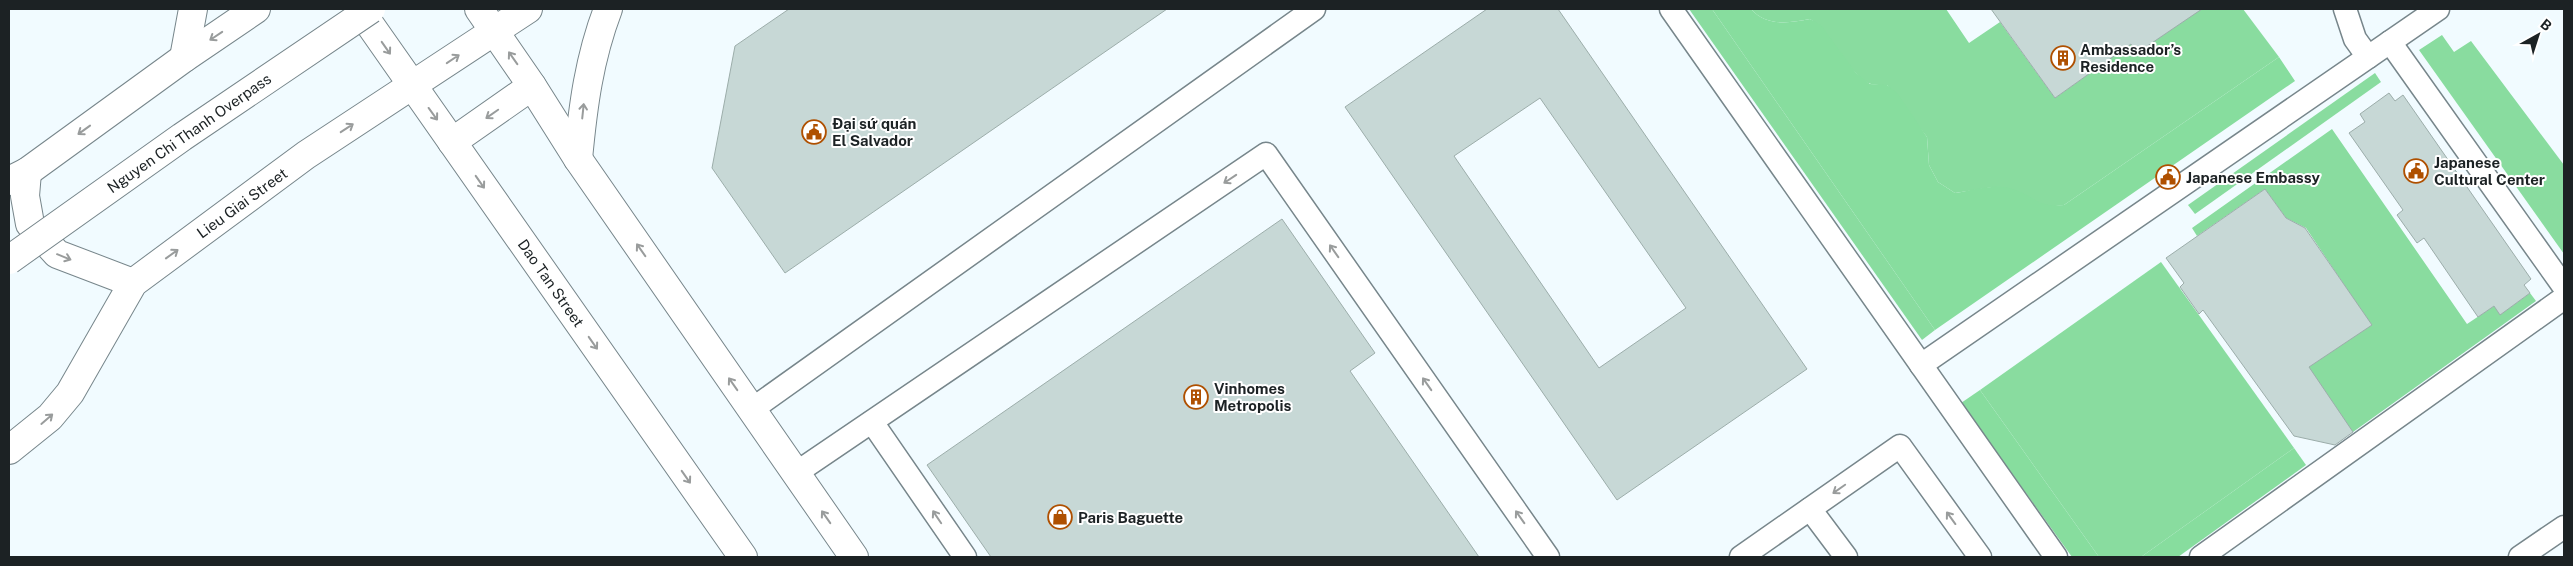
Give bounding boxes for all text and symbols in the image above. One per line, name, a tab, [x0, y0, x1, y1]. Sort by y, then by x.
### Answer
north arrow	[2513, 10, 2563, 60]
text: B	[2537, 16, 2555, 34]
one-way arrow	[209, 31, 223, 41]
one-way arrow	[381, 41, 391, 55]
place label: Ambassador’s Residence	[2080, 41, 2181, 75]
building icon: Ambassador’s Residence	[2050, 45, 2076, 71]
one-way arrow	[508, 52, 518, 66]
one-way arrow	[446, 54, 460, 64]
street label: Nguyen Chi Thanh Overpass	[104, 70, 274, 196]
one-way arrow	[578, 103, 588, 119]
one-way arrow	[427, 107, 438, 120]
one-way arrow	[486, 109, 500, 119]
place label: Đại sứ quán El Salvador	[832, 115, 916, 149]
public building icon: Đại sứ quán El Salvador	[801, 119, 827, 145]
one-way arrow	[340, 123, 354, 133]
one-way arrow	[77, 125, 91, 136]
place label: Japanese Cultural Center	[2434, 154, 2545, 188]
public building icon: Japanese Cultural Center	[2403, 158, 2429, 184]
street label: Lieu Giai Street	[194, 164, 291, 241]
public building icon: Japanese Embassy	[2155, 164, 2181, 190]
place label: Japanese Embassy	[2186, 169, 2321, 186]
one-way arrow	[475, 174, 485, 188]
one-way arrow	[1223, 174, 1237, 184]
street label: Dao Tan Street	[514, 236, 588, 330]
one-way arrow	[636, 243, 646, 257]
one-way arrow	[1329, 244, 1339, 258]
one-way arrow	[165, 249, 179, 259]
one-way arrow	[56, 253, 71, 262]
one-way arrow	[588, 336, 598, 350]
one-way arrow	[728, 377, 738, 391]
one-way arrow	[1422, 377, 1432, 391]
place label: Vinhomes Metropolis	[1214, 380, 1292, 414]
building icon: Vinhomes Metropolis	[1183, 384, 1209, 410]
one-way arrow	[40, 413, 53, 425]
one-way arrow	[681, 470, 691, 484]
one-way arrow	[1832, 484, 1846, 494]
shop icon: Paris Baguette	[1047, 504, 1073, 530]
place label: Paris Baguette	[1078, 509, 1183, 526]
one-way arrow	[821, 510, 831, 524]
one-way arrow	[932, 510, 942, 524]
one-way arrow	[1515, 510, 1525, 524]
one-way arrow	[1946, 512, 1957, 525]

